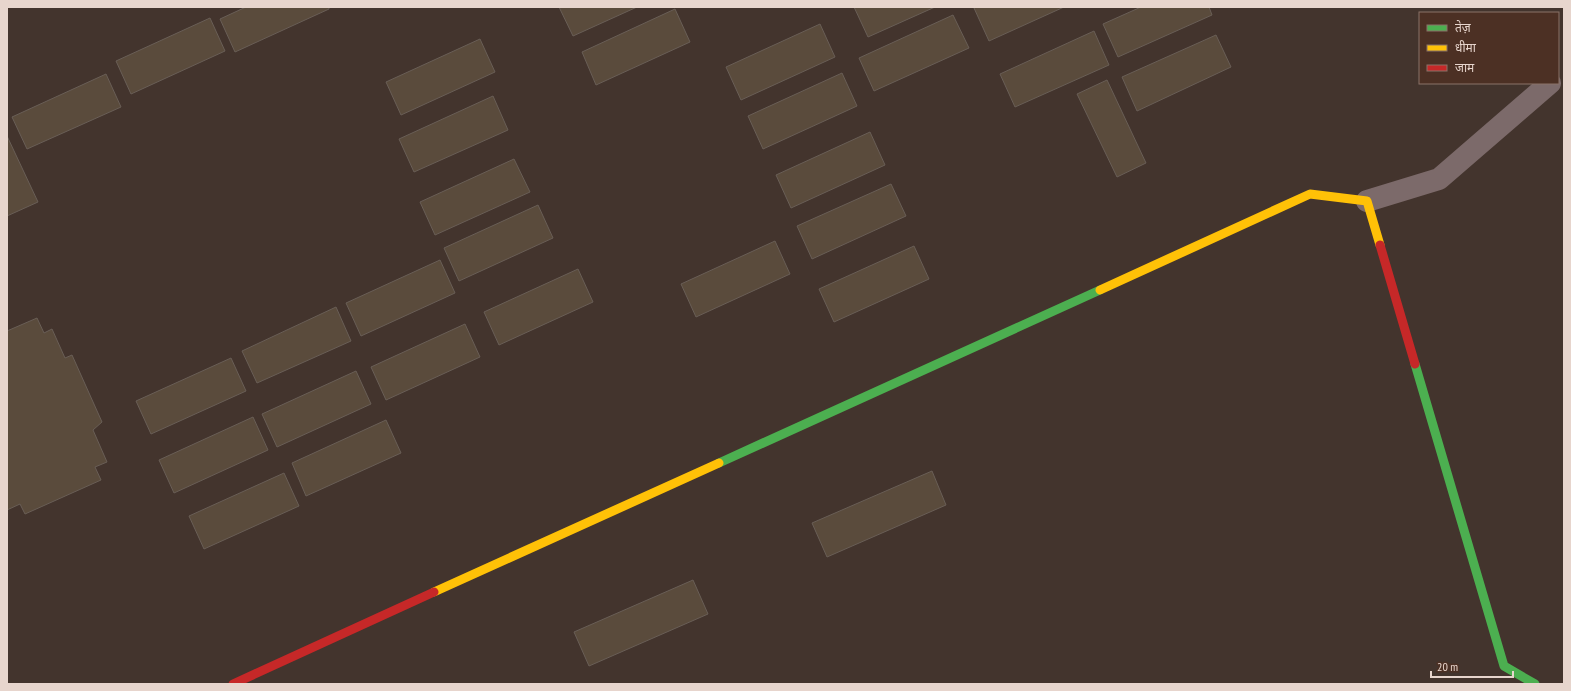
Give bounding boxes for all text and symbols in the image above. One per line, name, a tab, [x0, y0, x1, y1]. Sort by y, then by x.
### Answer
legend	[1419, 12, 1559, 84]
text: तेज़	[1455, 20, 1472, 35]
text: धीमा	[1455, 40, 1477, 55]
text: जाम	[1455, 60, 1475, 75]
scale bar	[1431, 653, 1513, 679]
text: 20 m	[1437, 659, 1458, 674]

